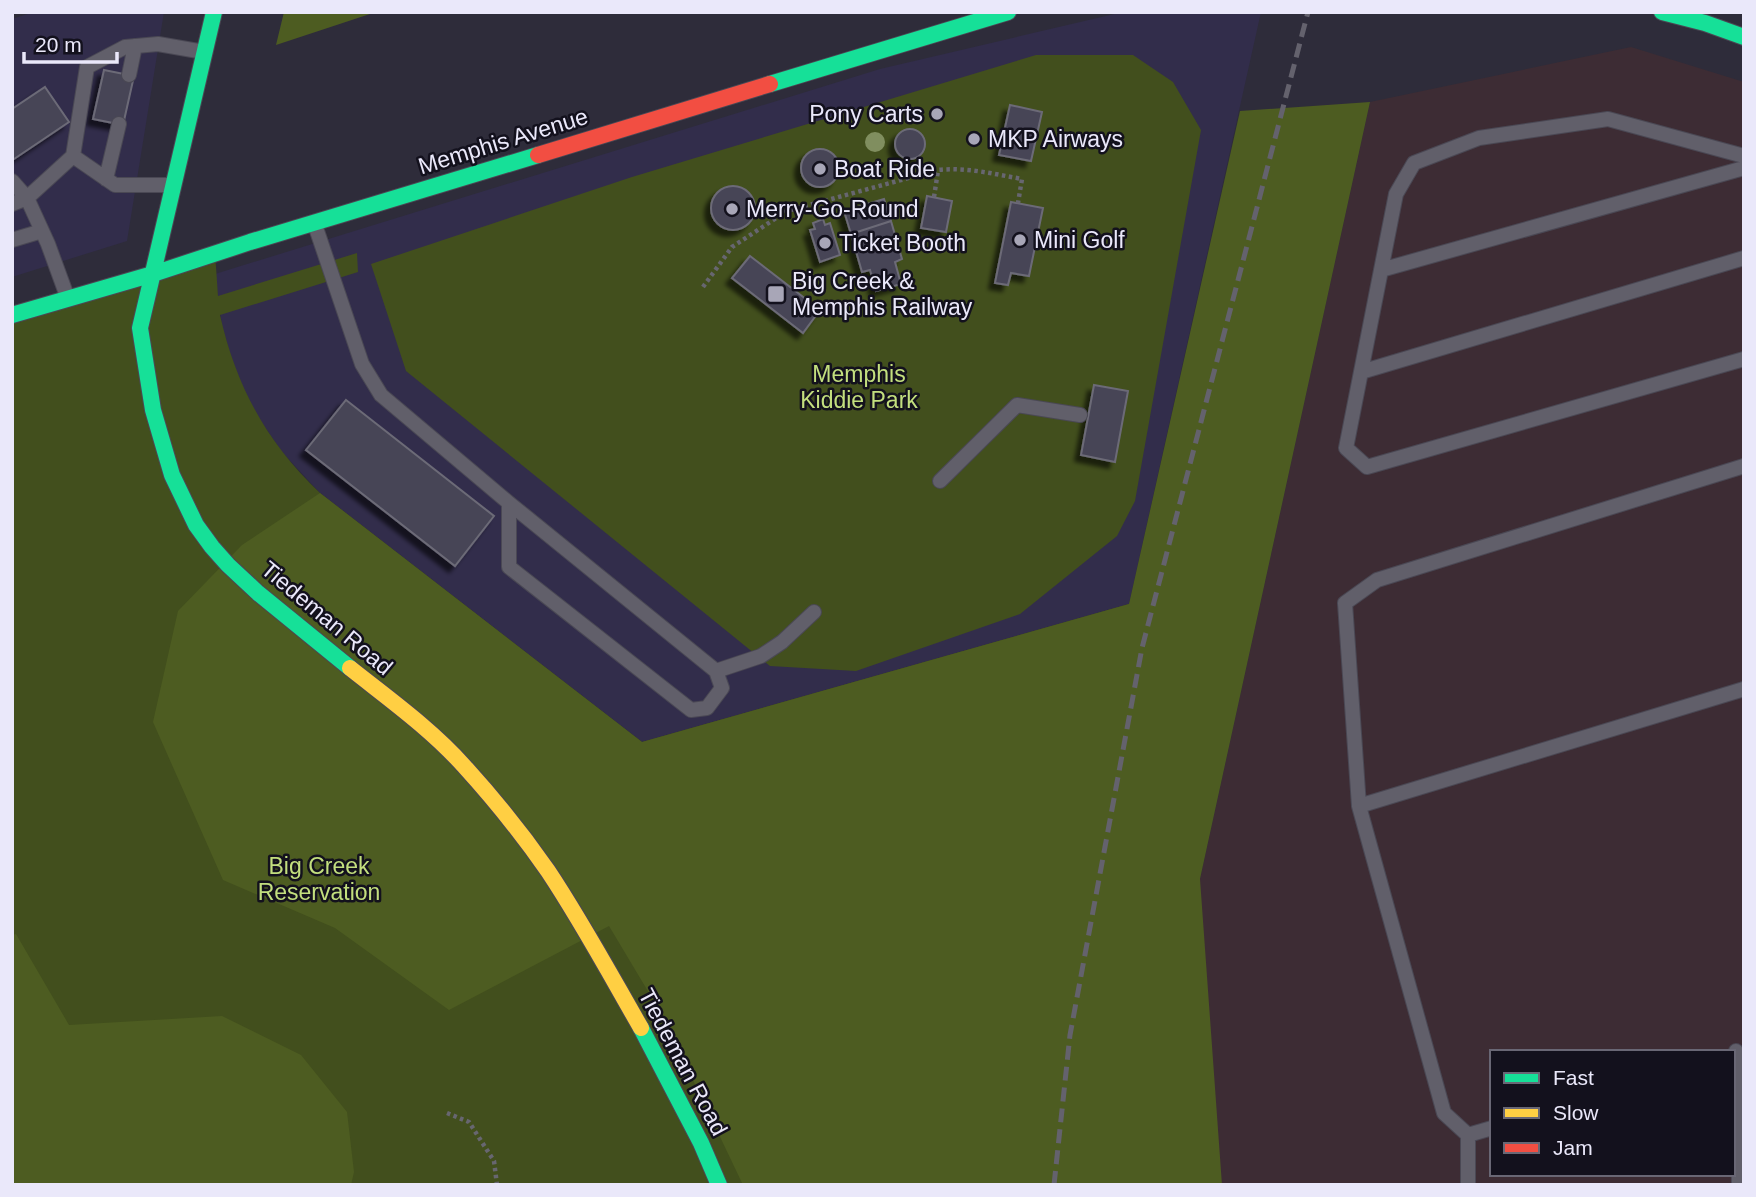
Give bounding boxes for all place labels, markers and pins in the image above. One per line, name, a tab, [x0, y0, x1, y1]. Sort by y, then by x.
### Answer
place label: Pony Carts	[809, 101, 923, 127]
marker: Pony Carts	[929, 106, 945, 122]
place label: MKP Airways	[988, 126, 1123, 152]
marker: MKP Airways	[966, 131, 982, 147]
place label: Boat Ride	[834, 156, 935, 182]
marker: Boat Ride	[812, 161, 828, 177]
place label: Merry-Go-Round	[746, 196, 919, 222]
marker: Merry-Go-Round	[724, 201, 740, 217]
place label: Mini Golf	[1034, 227, 1125, 253]
place label: Ticket Booth	[839, 230, 966, 256]
marker: Mini Golf	[1012, 232, 1028, 248]
marker: Ticket Booth	[817, 235, 833, 251]
place label: Big Creek & Memphis Railway	[792, 268, 973, 320]
marker: Big Creek & Memphis Railway	[766, 284, 786, 304]

